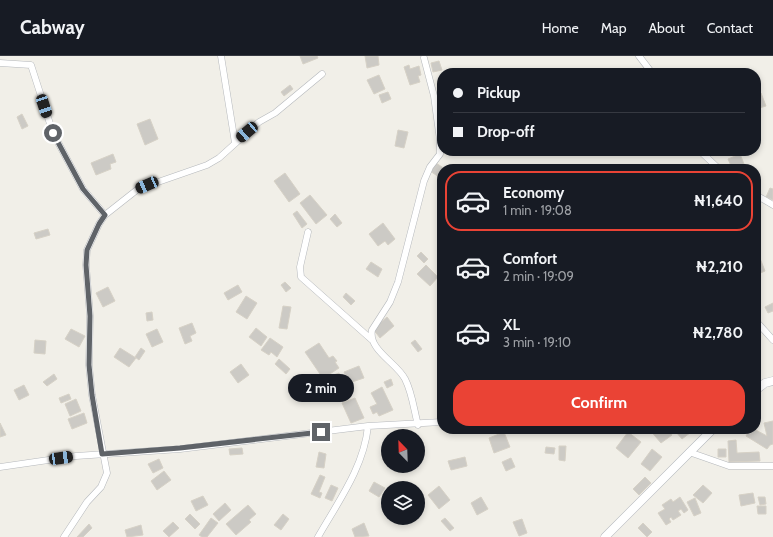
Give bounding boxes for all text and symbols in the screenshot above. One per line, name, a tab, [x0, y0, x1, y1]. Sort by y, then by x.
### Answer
text: Cabway	[20, 16, 85, 39]
text: Home	[542, 19, 579, 37]
text: Map	[601, 19, 626, 37]
text: About	[648, 19, 685, 37]
text: Contact	[707, 19, 753, 37]
text: Pickup	[477, 84, 520, 102]
car	[35, 93, 53, 119]
car	[234, 120, 260, 144]
text: Drop-off	[477, 123, 535, 141]
route start	[44, 124, 62, 142]
car	[134, 175, 160, 195]
icon: car	[455, 183, 491, 219]
text: Economy	[503, 184, 564, 202]
text: ₦1,640	[694, 192, 743, 210]
text: 1 min · 19:08	[503, 202, 572, 218]
icon: car	[455, 249, 491, 285]
text: Comfort	[503, 250, 557, 268]
text: ₦2,210	[695, 258, 743, 276]
text: 2 min · 19:09	[503, 268, 574, 284]
icon: car	[455, 315, 491, 351]
text: XL	[503, 316, 520, 334]
text: ₦2,780	[692, 324, 743, 342]
text: 3 min · 19:10	[503, 334, 571, 350]
callout: 2 min	[288, 374, 354, 402]
text: 2 min	[305, 380, 337, 396]
button: Confirm	[453, 380, 745, 426]
route end	[312, 423, 330, 441]
north arrow	[381, 429, 425, 473]
map controls	[381, 429, 425, 525]
car	[48, 450, 74, 466]
button: layers	[381, 481, 425, 525]

